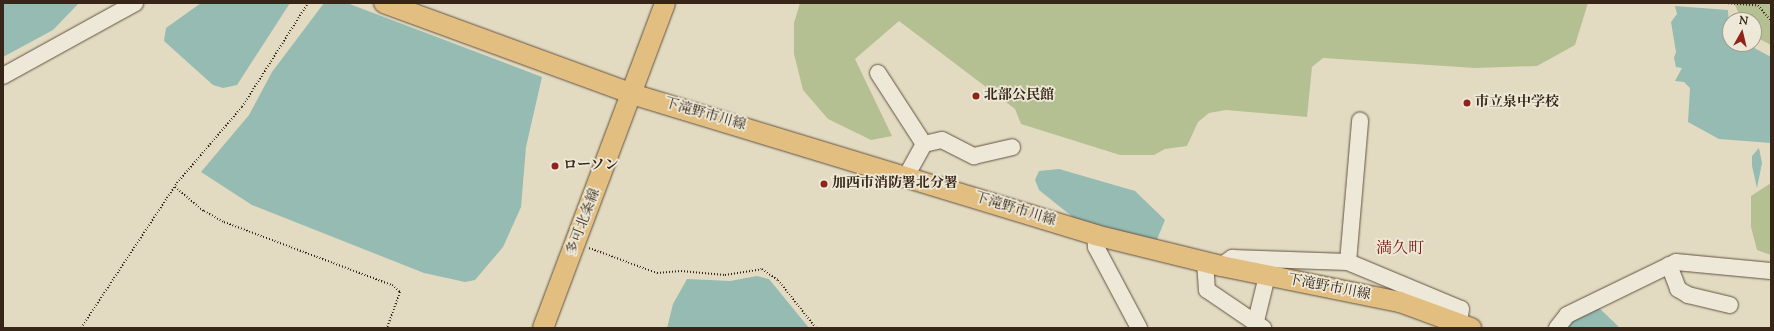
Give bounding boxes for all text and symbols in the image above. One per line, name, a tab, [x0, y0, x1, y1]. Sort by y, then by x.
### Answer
north arrow	[1722, 12, 1762, 52]
text: N	[1738, 13, 1749, 30]
place label: 北部公民館	[984, 88, 1054, 104]
marker: 北部公民館	[971, 91, 981, 101]
street label: 下滝野市川線	[662, 95, 748, 135]
place label: 市立泉中学校	[1475, 95, 1559, 111]
marker: 市立泉中学校	[1462, 98, 1472, 108]
place label: ローソン	[563, 158, 619, 174]
marker: ローソン	[550, 161, 560, 171]
place label: 加西市消防署北分署	[832, 176, 958, 192]
marker: 加西市消防署北分署	[819, 179, 829, 189]
street label: 多可北条線	[564, 186, 604, 258]
street label: 下滝野市川線	[972, 190, 1058, 230]
district label: 満久町	[1376, 240, 1424, 260]
street label: 下滝野市川線	[1286, 272, 1372, 304]

